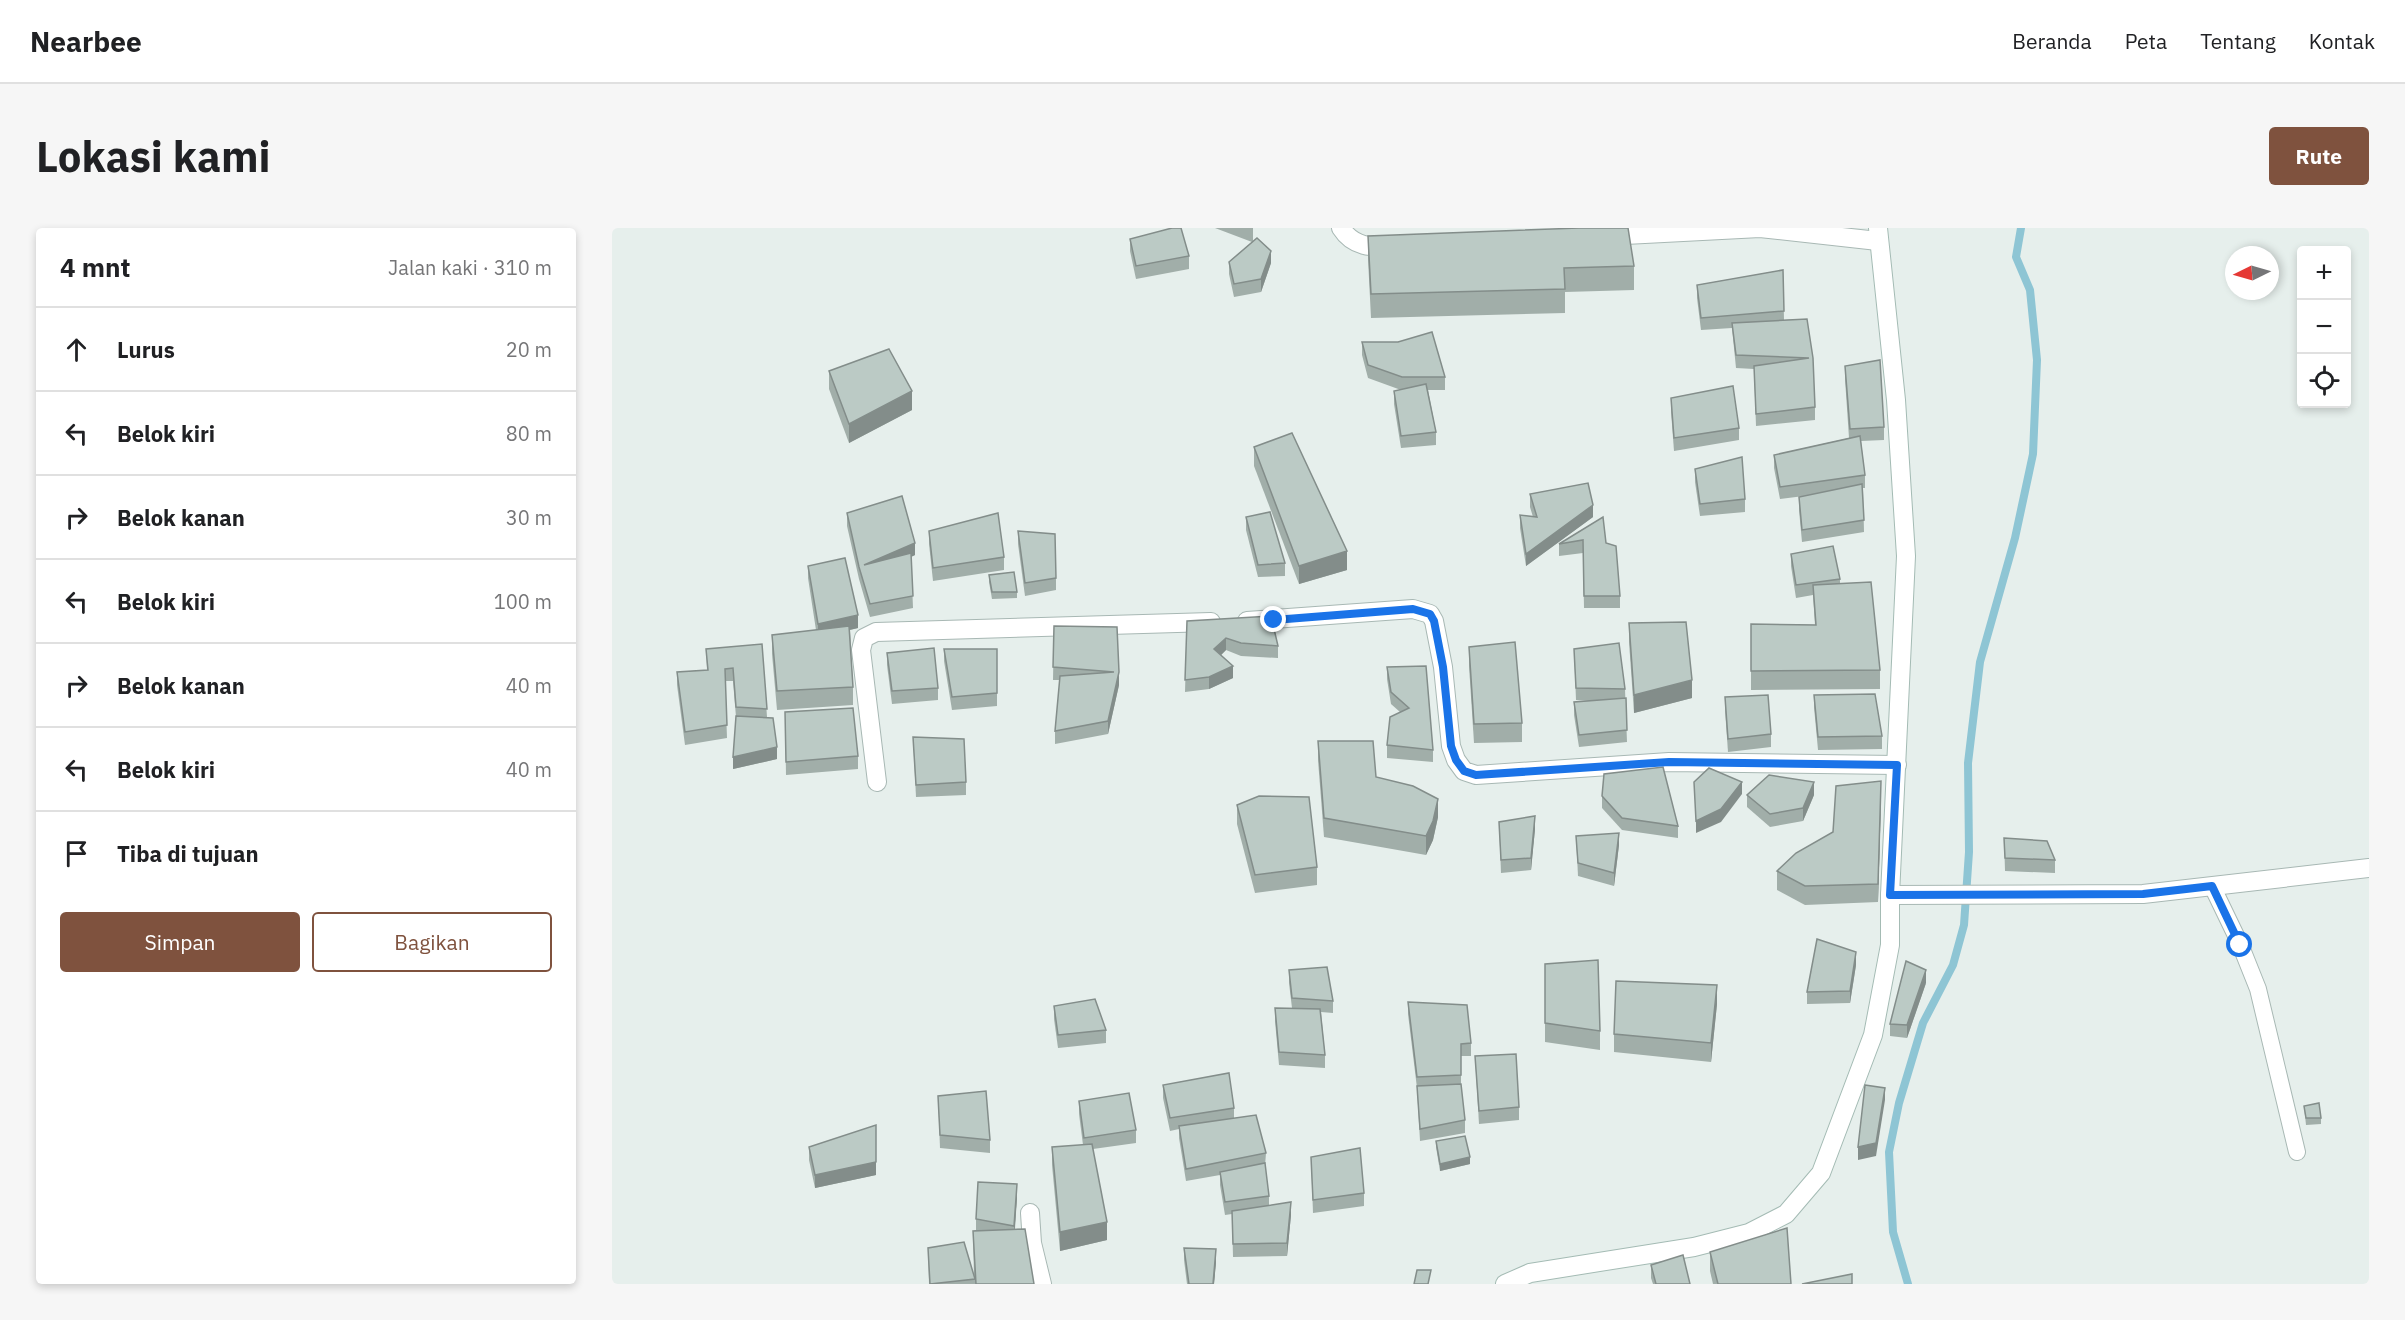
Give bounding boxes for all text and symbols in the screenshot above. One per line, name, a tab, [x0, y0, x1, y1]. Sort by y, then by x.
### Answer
text: Nearbee	[30, 23, 142, 60]
text: Beranda	[2012, 27, 2092, 55]
text: Peta	[2125, 27, 2167, 55]
text: Tentang	[2200, 27, 2276, 55]
text: Kontak	[2309, 27, 2375, 55]
button: Rute	[2269, 127, 2369, 185]
text: Lokasi kami	[36, 129, 270, 184]
north arrow	[2225, 246, 2279, 300]
map controls	[2297, 246, 2351, 408]
button: +	[2297, 246, 2351, 300]
text: 4 mnt	[60, 250, 130, 284]
text: Jalan kaki · 310 m	[388, 254, 552, 281]
button: −	[2297, 300, 2351, 354]
icon: ahead	[60, 333, 93, 366]
text: Lurus	[117, 335, 175, 364]
text: 20 m	[506, 336, 552, 363]
button: locate	[2297, 354, 2351, 408]
icon: left	[60, 417, 93, 450]
text: Belok kiri	[117, 419, 215, 448]
text: 80 m	[506, 420, 552, 447]
icon: right	[60, 501, 93, 534]
text: Belok kanan	[117, 503, 245, 532]
text: 30 m	[506, 504, 552, 531]
icon: left	[60, 585, 93, 618]
text: Belok kiri	[117, 587, 215, 616]
text: 100 m	[494, 588, 552, 615]
route end	[1260, 606, 1286, 632]
icon: right	[60, 669, 93, 702]
text: Belok kanan	[117, 671, 245, 700]
text: 40 m	[506, 672, 552, 699]
icon: left	[60, 753, 93, 786]
text: Belok kiri	[117, 755, 215, 784]
text: 40 m	[506, 756, 552, 783]
icon: arrive	[60, 837, 93, 870]
text: Tiba di tujuan	[117, 839, 259, 868]
button: Simpan	[60, 912, 300, 972]
button: Bagikan	[312, 912, 552, 972]
route start	[2226, 931, 2252, 957]

